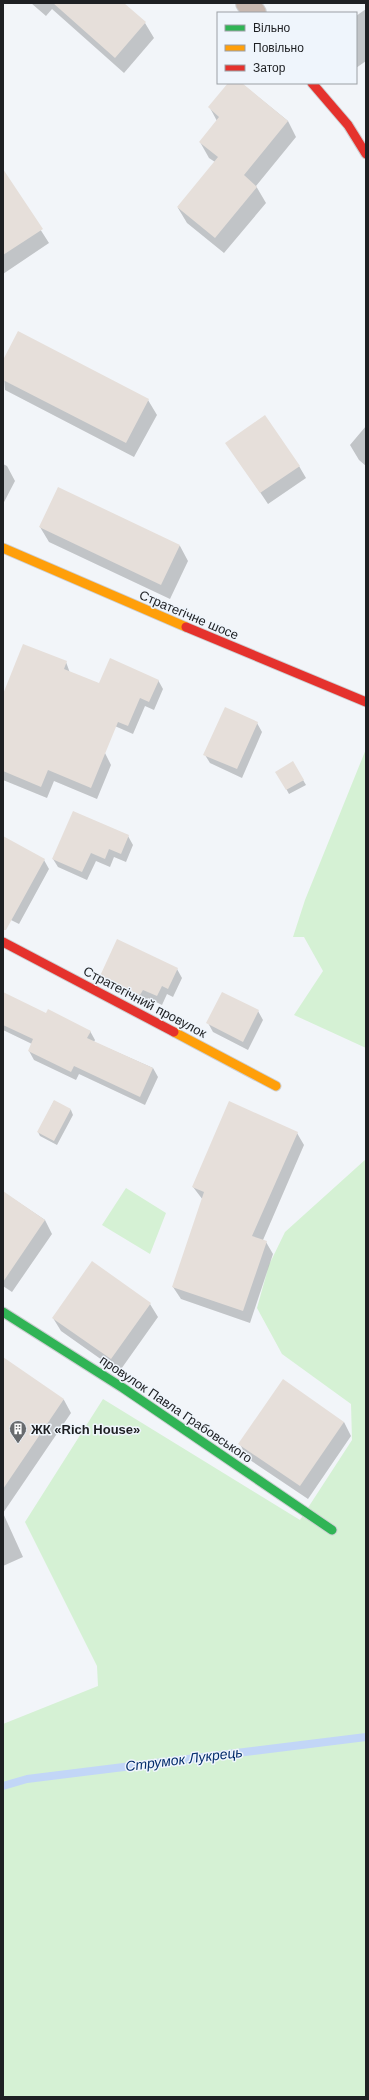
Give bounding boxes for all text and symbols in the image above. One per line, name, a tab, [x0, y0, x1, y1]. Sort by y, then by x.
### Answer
legend	[217, 12, 357, 84]
text: Вільно	[253, 21, 291, 35]
text: Повільно	[253, 41, 304, 55]
text: Затор	[253, 61, 286, 75]
street label: Стратегічне шосе	[137, 587, 241, 643]
street label: Стратегічний провулок	[81, 963, 209, 1041]
street label: провулок Павла Грабовського	[97, 1352, 255, 1466]
building icon: ЖК «Rich House»	[8, 1419, 28, 1444]
place label: ЖК «Rich House»	[30, 1422, 140, 1437]
water label: Струмок Лукрець	[124, 1744, 244, 1774]

